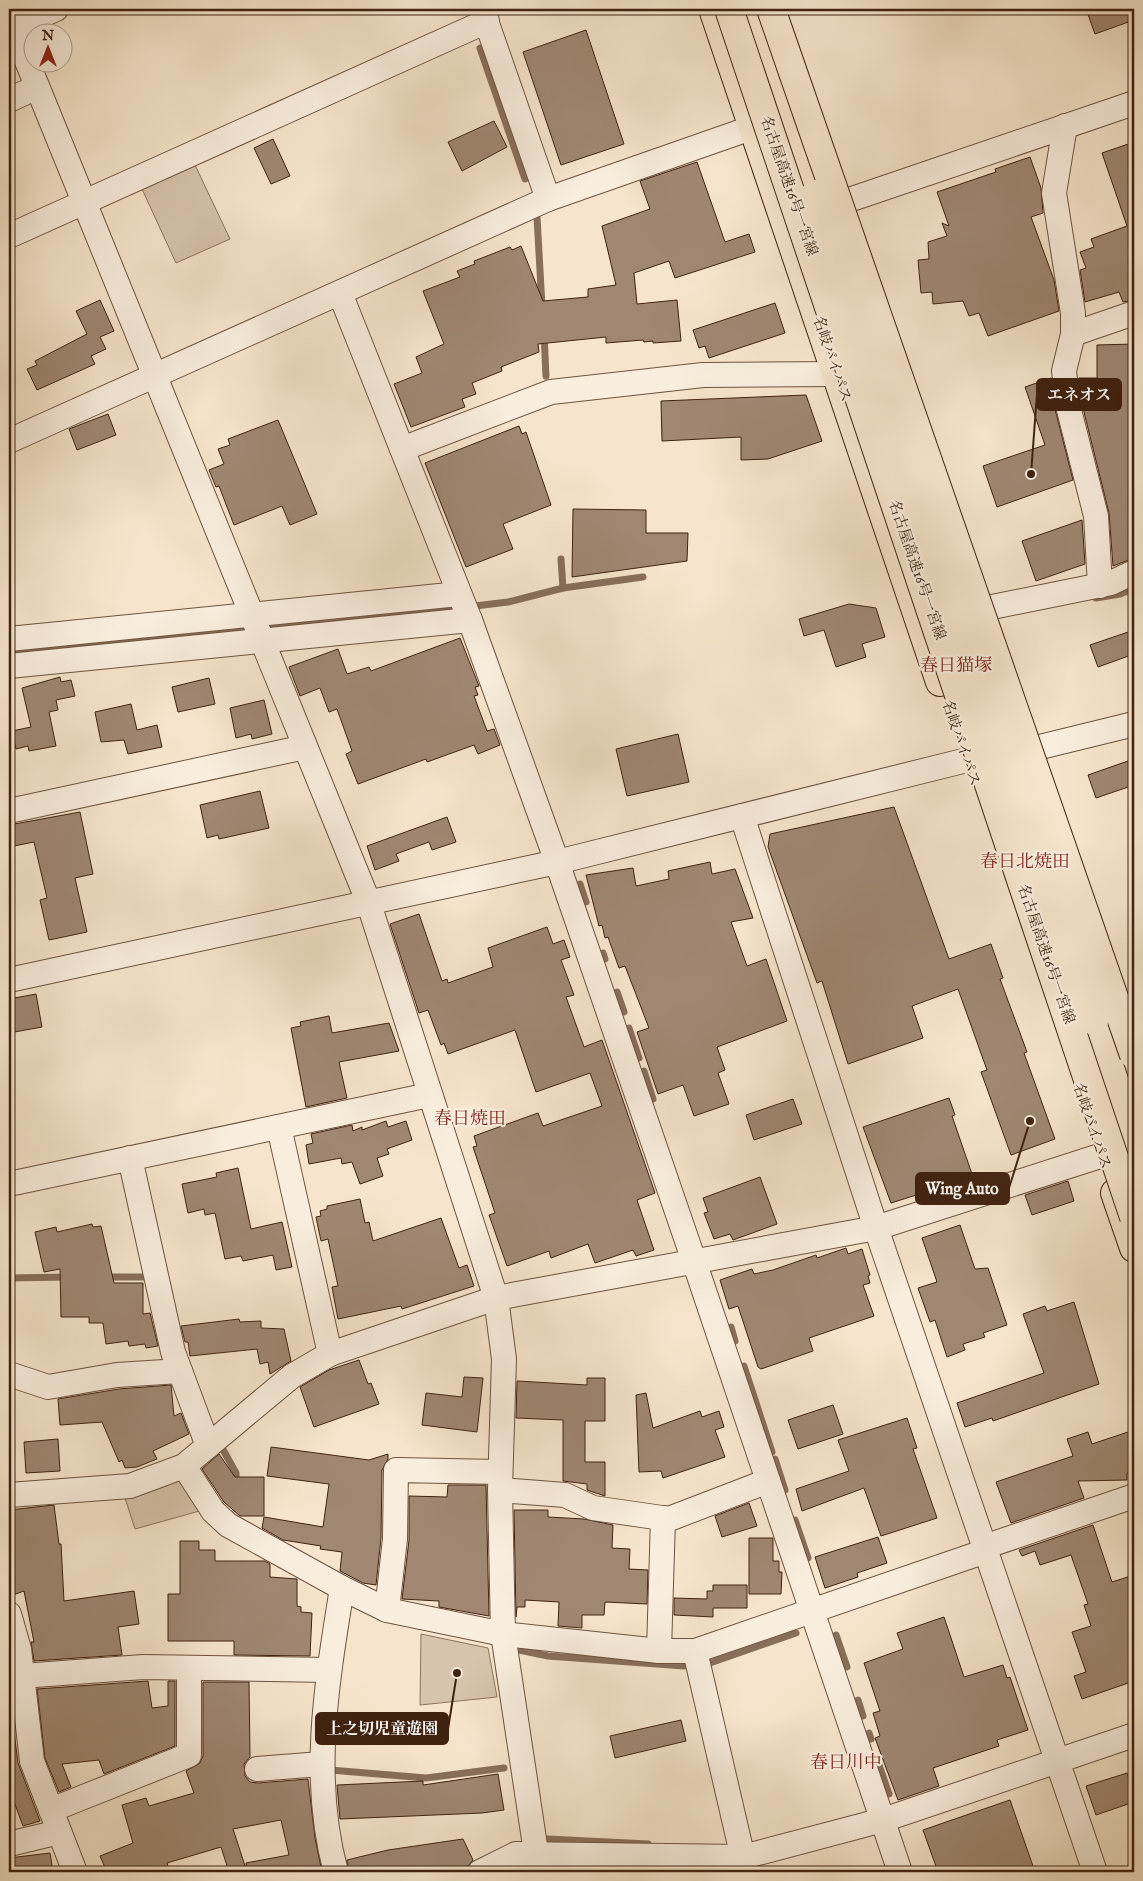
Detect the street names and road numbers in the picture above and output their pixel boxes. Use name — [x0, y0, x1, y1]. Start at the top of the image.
street label: 名古屋高速16号一宮線 — [756, 113, 822, 259]
street label: 名岐バイパス — [808, 313, 856, 405]
street label: 名古屋高速16号一宮線 — [884, 497, 950, 643]
street label: 名岐バイパス — [937, 697, 985, 789]
street label: 名古屋高速16号一宮線 — [1013, 881, 1079, 1027]
street label: 名岐バイパス — [1068, 1080, 1116, 1172]

